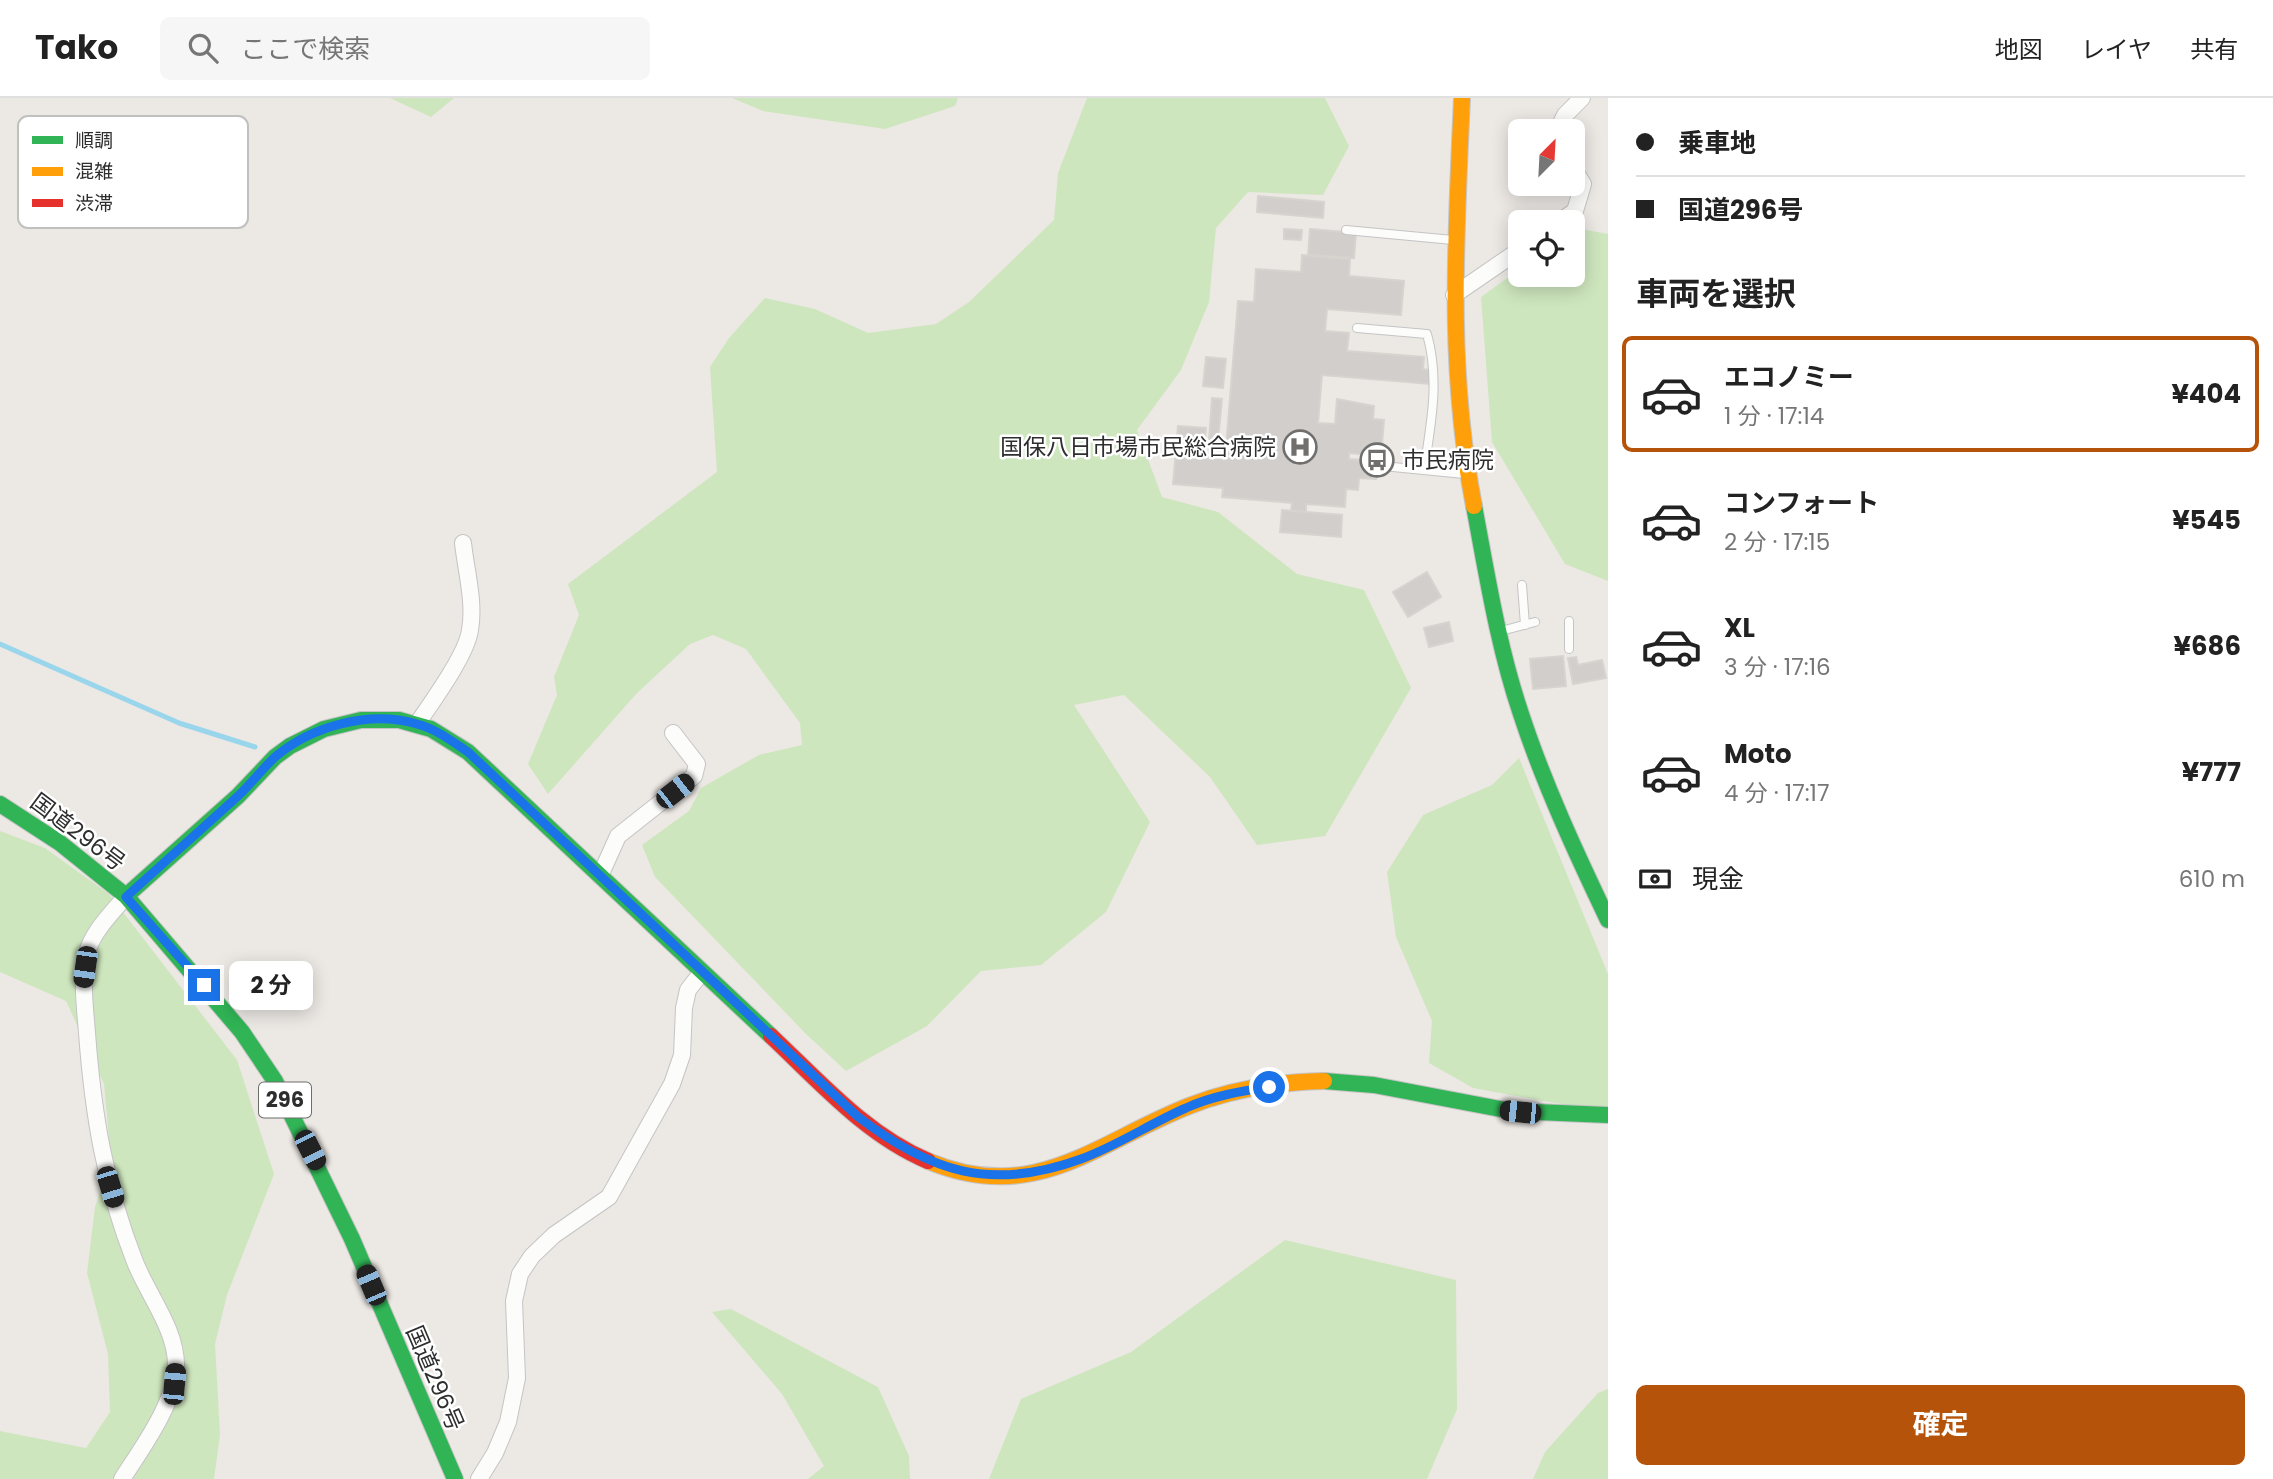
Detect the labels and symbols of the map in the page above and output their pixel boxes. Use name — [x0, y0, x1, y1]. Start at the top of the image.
legend — [18, 116, 248, 228]
north arrow — [1508, 119, 1586, 196]
text: 順調 — [75, 127, 113, 154]
text: 混雑 — [75, 158, 113, 185]
text: 渋滞 — [75, 190, 113, 217]
hospital icon: 国保八日市場市民総合病院 — [1281, 428, 1319, 466]
place label: 国保八日市場市民総合病院 — [1000, 431, 1276, 463]
bus stop icon: 市民病院 — [1358, 441, 1396, 479]
place label: 市民病院 — [1402, 444, 1494, 476]
car — [652, 770, 699, 812]
street label: 国道296号 — [24, 786, 132, 878]
car — [72, 945, 99, 989]
callout: 2 分 — [228, 960, 312, 1010]
route end — [188, 969, 220, 1001]
route start — [1253, 1071, 1285, 1103]
road number: 296 — [259, 1082, 311, 1118]
car — [1499, 1099, 1542, 1125]
car — [292, 1127, 329, 1173]
car — [94, 1164, 127, 1210]
car — [354, 1262, 389, 1308]
street label: 国道296号 — [399, 1321, 471, 1435]
car — [162, 1362, 187, 1406]

